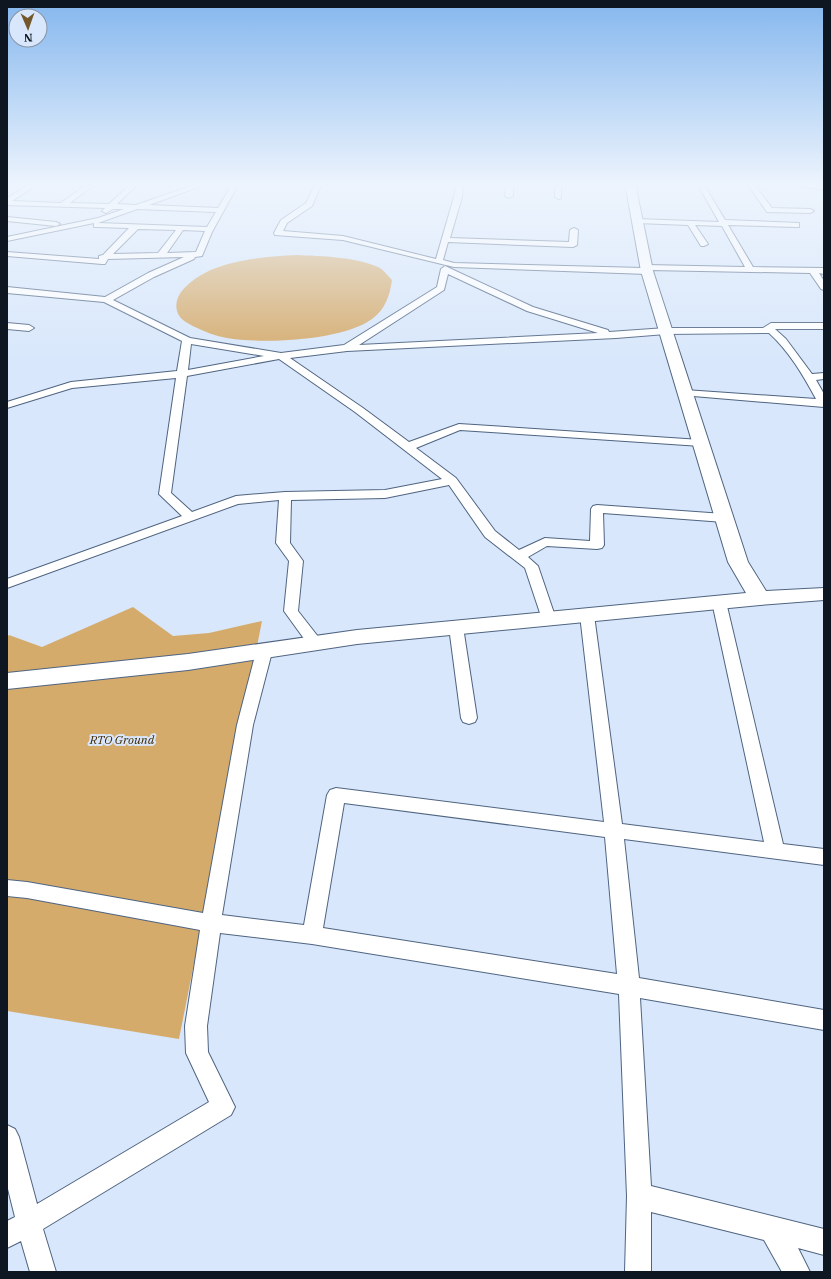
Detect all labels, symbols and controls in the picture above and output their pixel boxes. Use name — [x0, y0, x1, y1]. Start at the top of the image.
north arrow — [8, 8, 48, 48]
text: N — [23, 31, 33, 45]
park label: RTO Ground — [89, 732, 155, 747]

